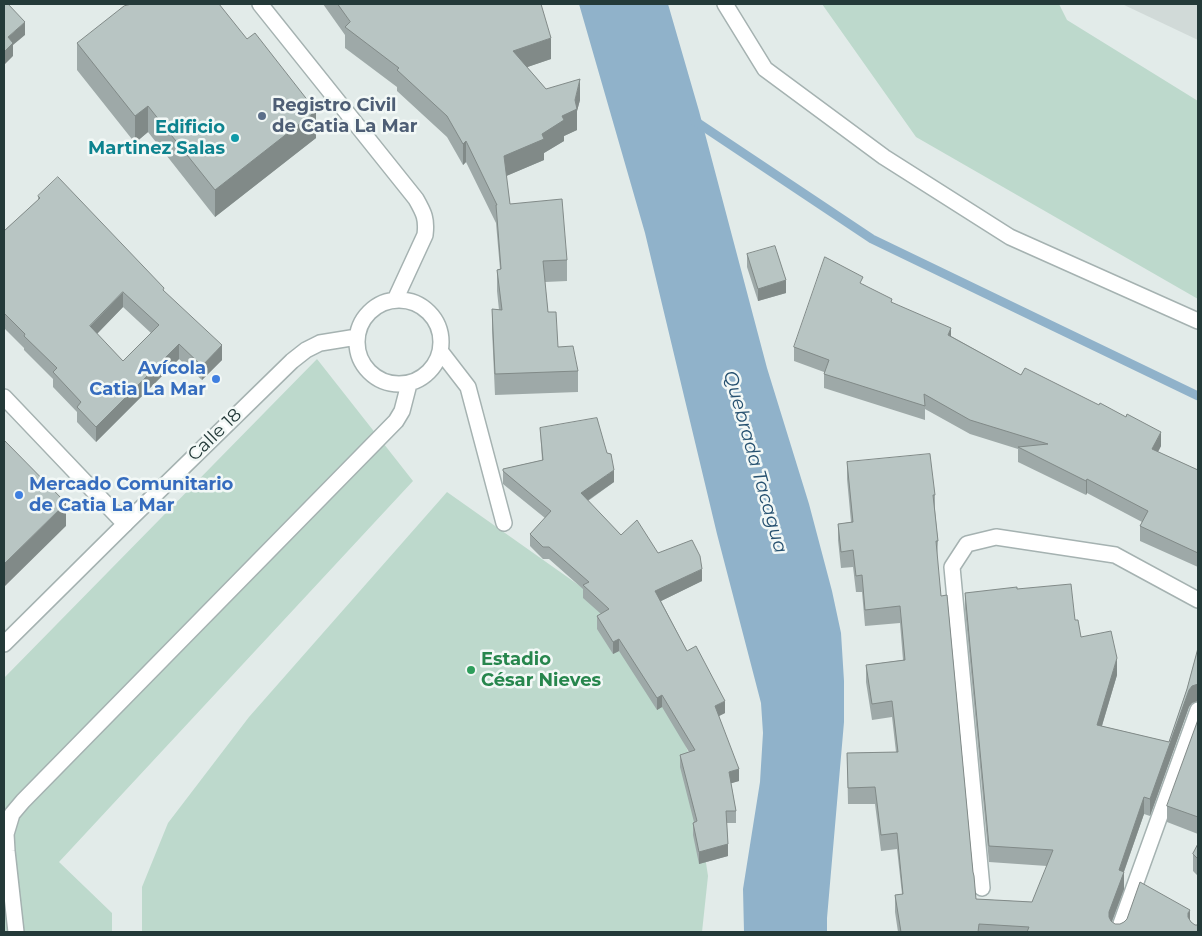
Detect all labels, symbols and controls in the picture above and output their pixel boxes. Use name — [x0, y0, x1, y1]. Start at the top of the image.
place label: Registro Civil de Catia La Mar — [272, 95, 418, 138]
marker: Registro Civil de Catia La Mar — [256, 110, 268, 122]
place label: Edificio Martinez Salas — [88, 117, 225, 160]
marker: Edificio Martinez Salas — [229, 132, 241, 144]
place label: Avícola Catia La Mar — [89, 358, 206, 400]
water label: Quebrada Tacagua — [718, 368, 792, 556]
marker: Avícola Catia La Mar — [210, 373, 222, 385]
street label: Calle 18 — [184, 404, 246, 466]
place label: Mercado Comunitario de Catia La Mar — [29, 474, 233, 516]
marker: Mercado Comunitario de Catia La Mar — [13, 489, 25, 501]
place label: Estadio César Nieves — [481, 649, 601, 692]
marker: Estadio César Nieves — [465, 664, 477, 676]

